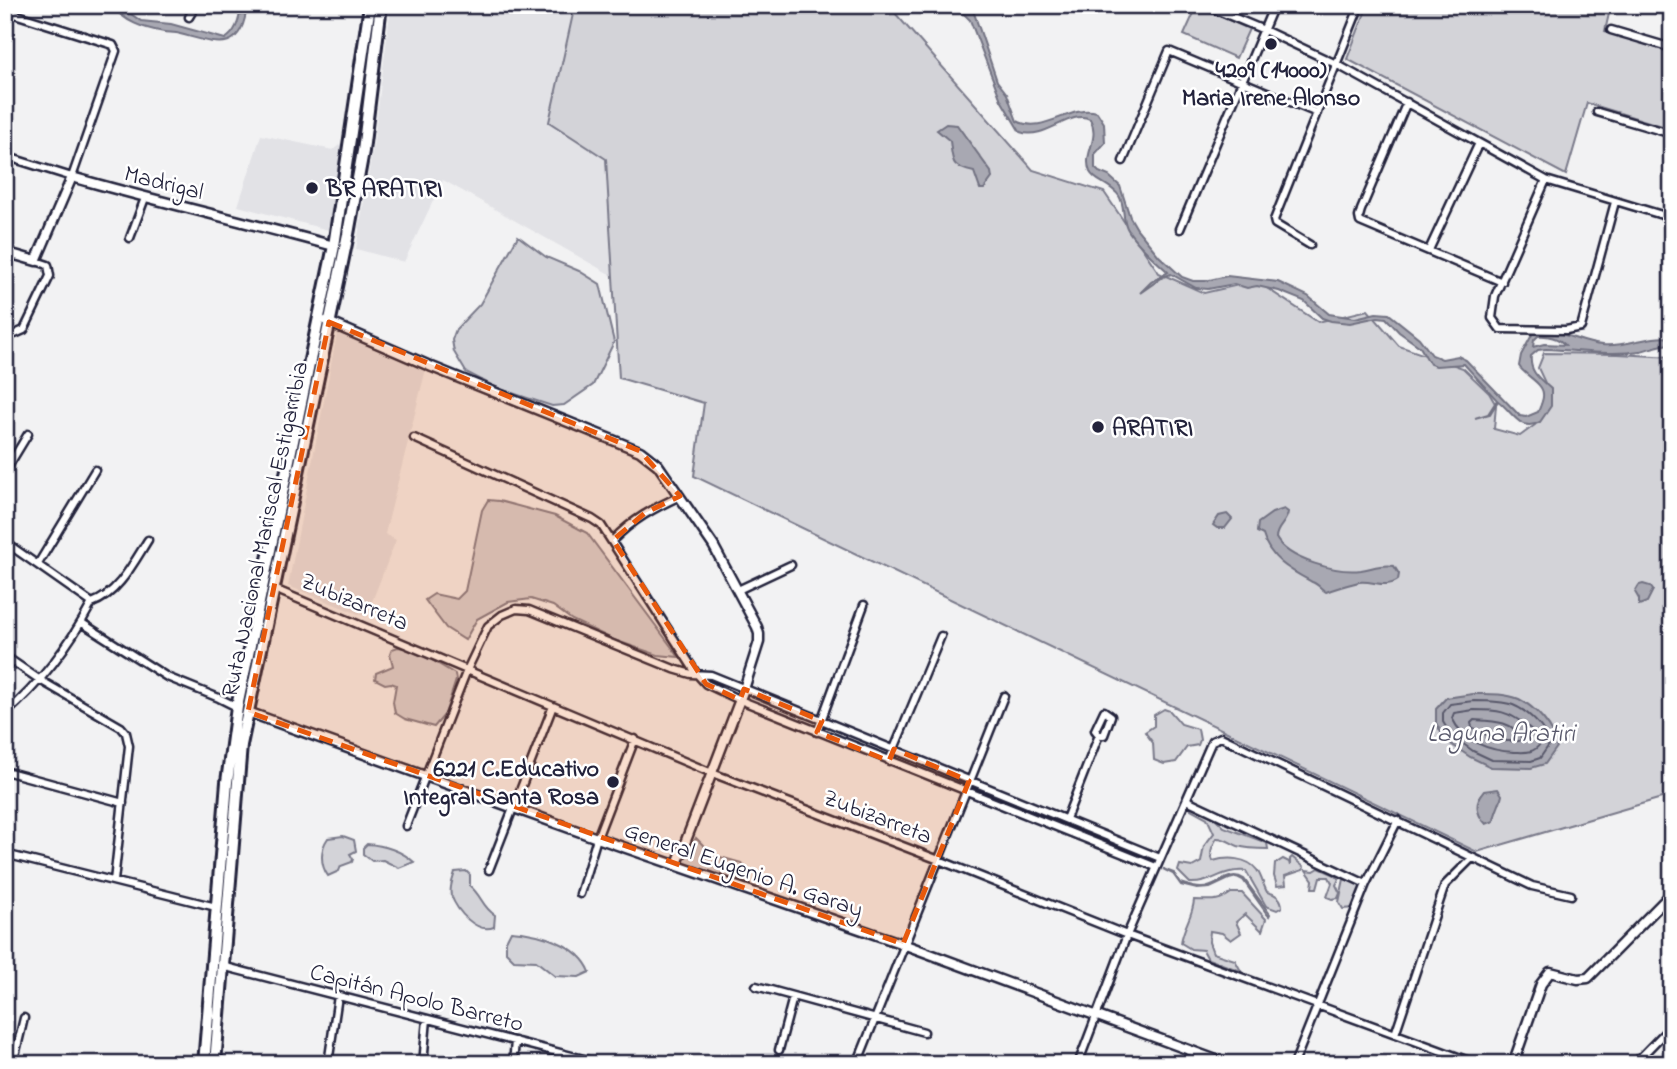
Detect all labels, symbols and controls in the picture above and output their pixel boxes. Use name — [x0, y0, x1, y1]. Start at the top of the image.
marker: 4209 (14000) Maria Irene Alonso — [1263, 36, 1279, 52]
place label: 4209 (14000) Maria Irene Alonso — [1182, 54, 1360, 117]
street label: Madrigal — [120, 158, 207, 211]
place label: BR ARATIRI — [325, 173, 443, 208]
marker: BR ARATIRI — [304, 180, 320, 196]
street label: Ruta Nacional Mariscal Estigarribia — [214, 358, 319, 701]
place label: ARATIRI — [1112, 412, 1193, 447]
marker: ARATIRI — [1090, 419, 1106, 435]
street label: Zubizarreta — [295, 565, 413, 642]
water label: Laguna Aratiri — [1427, 716, 1577, 754]
place label: 6221 C.Educativo Integral Santa Rosa — [403, 753, 599, 817]
marker: 6221 C.Educativo Integral Santa Rosa — [605, 774, 621, 790]
street label: Zubizarreta — [818, 782, 937, 855]
street label: General Eugenio A. Garay — [619, 814, 867, 930]
street label: Capitán Apolo Barreto — [306, 956, 527, 1043]

